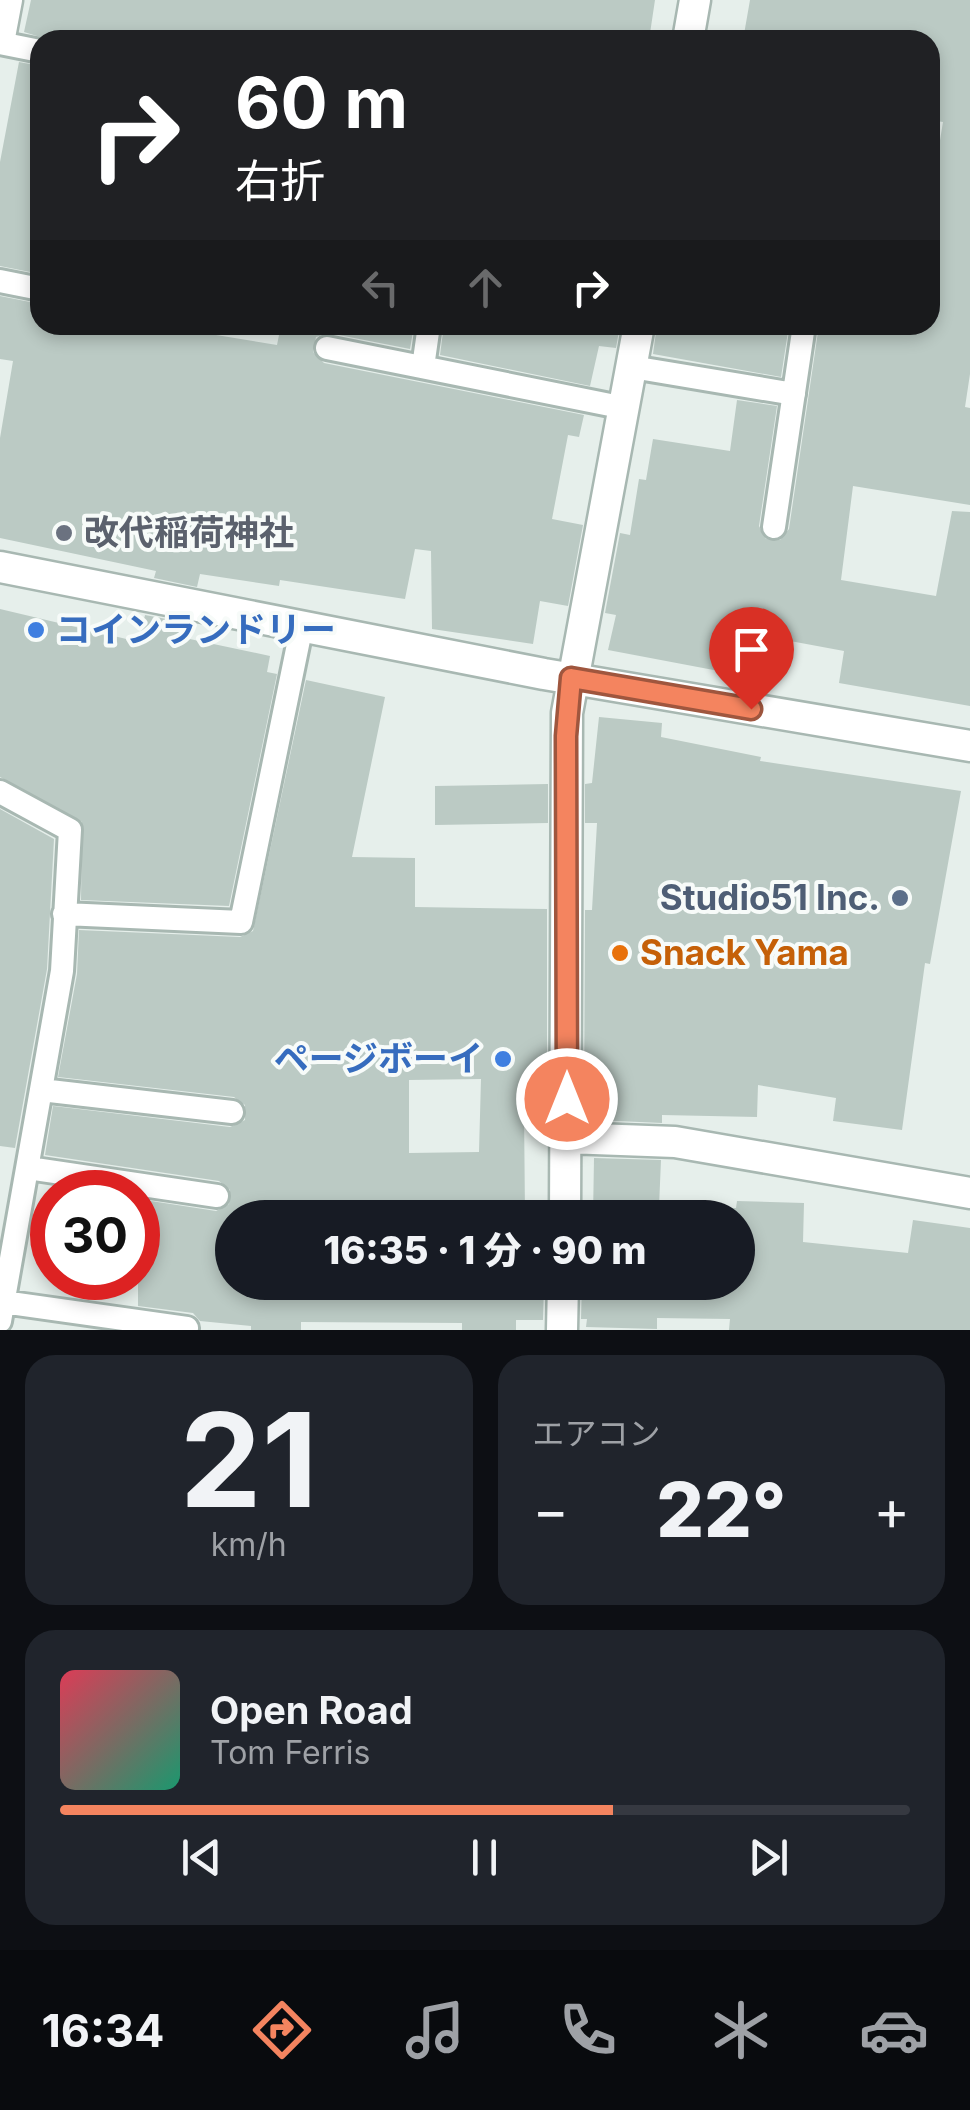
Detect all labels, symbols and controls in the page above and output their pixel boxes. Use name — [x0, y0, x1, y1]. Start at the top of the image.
text: 60 m — [235, 60, 408, 145]
icon: right — [70, 70, 200, 200]
text: 右折 — [235, 153, 325, 208]
icon: left — [353, 260, 408, 315]
icon: ahead — [458, 260, 513, 315]
icon: right — [563, 260, 618, 315]
place label: 改代稲荷神社 — [84, 511, 294, 553]
marker: 改代稲荷神社 — [53, 522, 75, 544]
pin — [709, 607, 794, 710]
place label: コインランドリー — [56, 608, 336, 650]
marker: コインランドリー — [25, 619, 47, 641]
icon: arrive — [724, 622, 779, 677]
place label: Studio51 Inc. — [660, 876, 880, 918]
marker: Studio51 Inc. — [889, 887, 911, 909]
place label: Snack Yama — [640, 931, 849, 973]
marker: Snack Yama — [609, 942, 631, 964]
place label: ページボーイ — [274, 1037, 483, 1079]
position arrow — [515, 1047, 619, 1151]
marker: ページボーイ — [492, 1048, 514, 1070]
speed limit sign: 30 — [30, 1170, 160, 1300]
text: 16:35 · 1 分 · 90 m — [323, 1227, 647, 1273]
text: 21 — [180, 1381, 318, 1538]
text: エアコン — [533, 1414, 661, 1453]
text: 22° — [656, 1464, 786, 1555]
text: − — [533, 1477, 569, 1543]
text: + — [874, 1477, 910, 1543]
text: km/h — [211, 1525, 287, 1564]
text: Open Road — [210, 1687, 413, 1733]
text: Tom Ferris — [210, 1733, 370, 1772]
icon: previous — [174, 1830, 229, 1885]
icon: pause — [457, 1830, 512, 1885]
icon: next — [741, 1830, 796, 1885]
icon: directions — [247, 1995, 317, 2065]
icon: music — [400, 1995, 470, 2065]
icon: phone — [553, 1995, 623, 2065]
icon: climate — [706, 1995, 776, 2065]
icon: car — [859, 1995, 929, 2065]
text: 16:34 — [41, 2003, 165, 2058]

